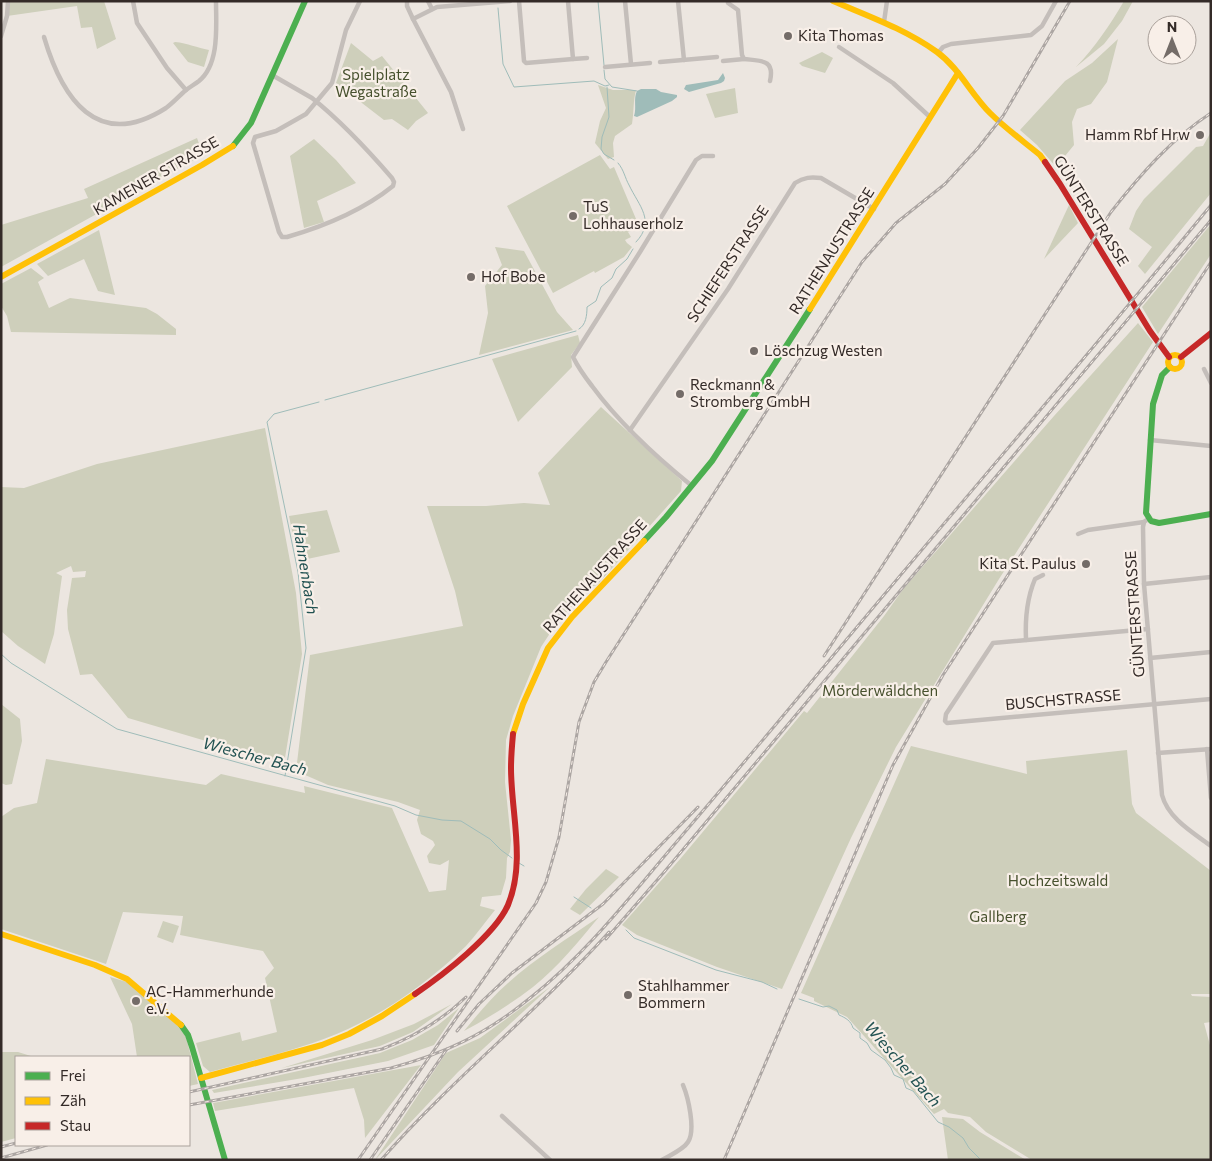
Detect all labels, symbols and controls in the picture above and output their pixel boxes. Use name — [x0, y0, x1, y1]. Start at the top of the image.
north arrow — [1147, 15, 1197, 65]
text: N — [1167, 18, 1177, 35]
place label: Kita Thomas — [798, 26, 884, 44]
marker: Kita Thomas — [782, 30, 794, 42]
park label: Spielplatz Wegastraße — [335, 65, 417, 100]
place label: Hamm Rbf Hrw — [1085, 125, 1190, 143]
marker: Hamm Rbf Hrw — [1194, 129, 1206, 141]
street label: KAMENER STRASSE — [90, 132, 222, 218]
street label: GÜNTERSTRASSE — [1051, 152, 1133, 269]
street label: RATHENAUSTRASSE — [785, 184, 878, 317]
place label: TuS Lohhauserholz — [583, 197, 684, 232]
street label: SCHIEFERSTRASSE — [683, 201, 772, 325]
marker: TuS Lohhauserholz — [567, 210, 579, 222]
place label: Hof Bobe — [481, 267, 545, 285]
marker: Hof Bobe — [465, 271, 477, 283]
place label: Löschzug Westen — [764, 341, 883, 359]
marker: Löschzug Westen — [748, 345, 760, 357]
place label: Reckmann & Stromberg GmbH — [690, 375, 811, 410]
marker: Reckmann & Stromberg GmbH — [674, 388, 686, 400]
street label: RATHENAUSTRASSE — [539, 515, 650, 636]
water label: Hahnenbach — [290, 522, 323, 615]
street label: GÜNTERSTRASSE — [1121, 550, 1147, 678]
place label: Kita St. Paulus — [979, 554, 1076, 572]
marker: Kita St. Paulus — [1080, 558, 1092, 570]
park label: Mörderwäldchen — [822, 681, 938, 699]
street label: BUSCHSTRASSE — [1004, 685, 1122, 713]
water label: Wiescher Bach — [201, 733, 309, 779]
park label: Hochzeitswald — [1008, 871, 1108, 889]
park label: Gallberg — [969, 907, 1027, 925]
place label: Stahlhammer Bommern — [638, 976, 730, 1011]
place label: AC-Hammerhunde e.V. — [146, 982, 274, 1017]
marker: Stahlhammer Bommern — [622, 989, 634, 1001]
marker: AC-Hammerhunde e.V. — [130, 995, 142, 1007]
water label: Wiescher Bach — [861, 1017, 946, 1110]
legend — [15, 1056, 190, 1146]
text: Frei — [60, 1066, 86, 1084]
text: Zäh — [60, 1091, 86, 1109]
text: Stau — [60, 1116, 91, 1134]

